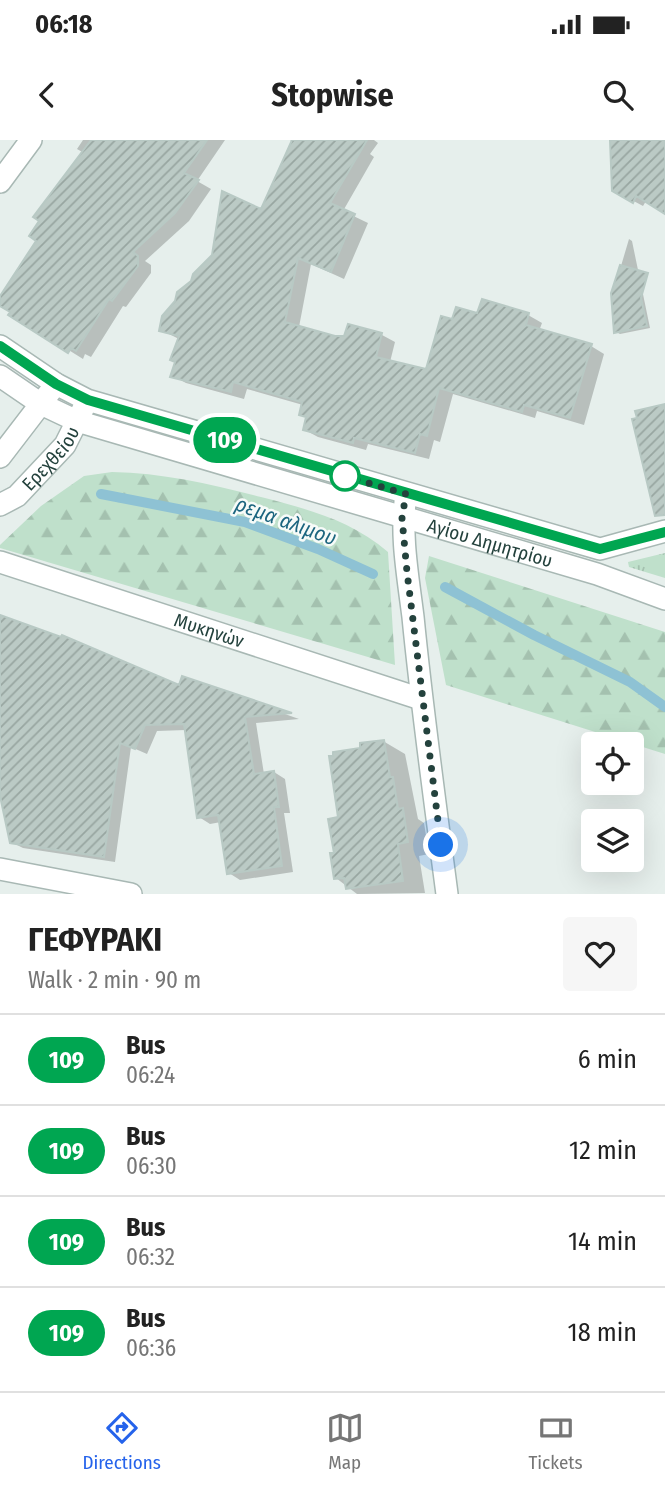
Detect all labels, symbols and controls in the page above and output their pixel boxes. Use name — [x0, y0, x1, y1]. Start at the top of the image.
text: 06:18 — [35, 9, 93, 40]
icon: back — [28, 76, 66, 114]
text: Stopwise — [271, 76, 394, 114]
icon: search — [599, 76, 637, 114]
line badge: 109 — [185, 417, 265, 463]
street label: Ερεχθείου — [17, 422, 84, 495]
text: 109 — [207, 426, 243, 454]
unlabelled marker — [330, 461, 360, 491]
water label: ρεμα αλιμου — [232, 491, 340, 551]
street label: Αγίου Δημητρίου — [425, 513, 555, 572]
street label: Μυκηνών — [171, 608, 248, 652]
map controls — [581, 732, 644, 872]
button: locate — [581, 732, 644, 795]
button: layers — [581, 809, 644, 872]
your location — [423, 827, 458, 862]
button: heart — [563, 917, 637, 991]
text: ΓΕΦΥΡΑΚΙ — [28, 920, 162, 960]
text: Walk · 2 min · 90 m — [28, 966, 201, 994]
text: Bus — [126, 1030, 165, 1061]
text: 6 min — [578, 1044, 637, 1075]
text: 109 — [49, 1046, 84, 1074]
text: 06:24 — [126, 1061, 175, 1089]
text: Bus — [126, 1121, 165, 1152]
text: 12 min — [569, 1135, 637, 1166]
text: 109 — [49, 1137, 84, 1165]
text: 06:30 — [126, 1152, 177, 1180]
text: Bus — [126, 1212, 165, 1243]
text: 14 min — [568, 1226, 637, 1257]
text: 109 — [49, 1228, 84, 1256]
text: 06:32 — [126, 1243, 175, 1271]
text: Bus — [126, 1303, 165, 1334]
text: 18 min — [568, 1317, 637, 1348]
text: 109 — [49, 1319, 84, 1347]
text: 06:36 — [126, 1334, 176, 1362]
tab: Directions — [82, 1409, 161, 1474]
tab: Map — [326, 1409, 364, 1474]
tab: Tickets — [528, 1409, 583, 1474]

